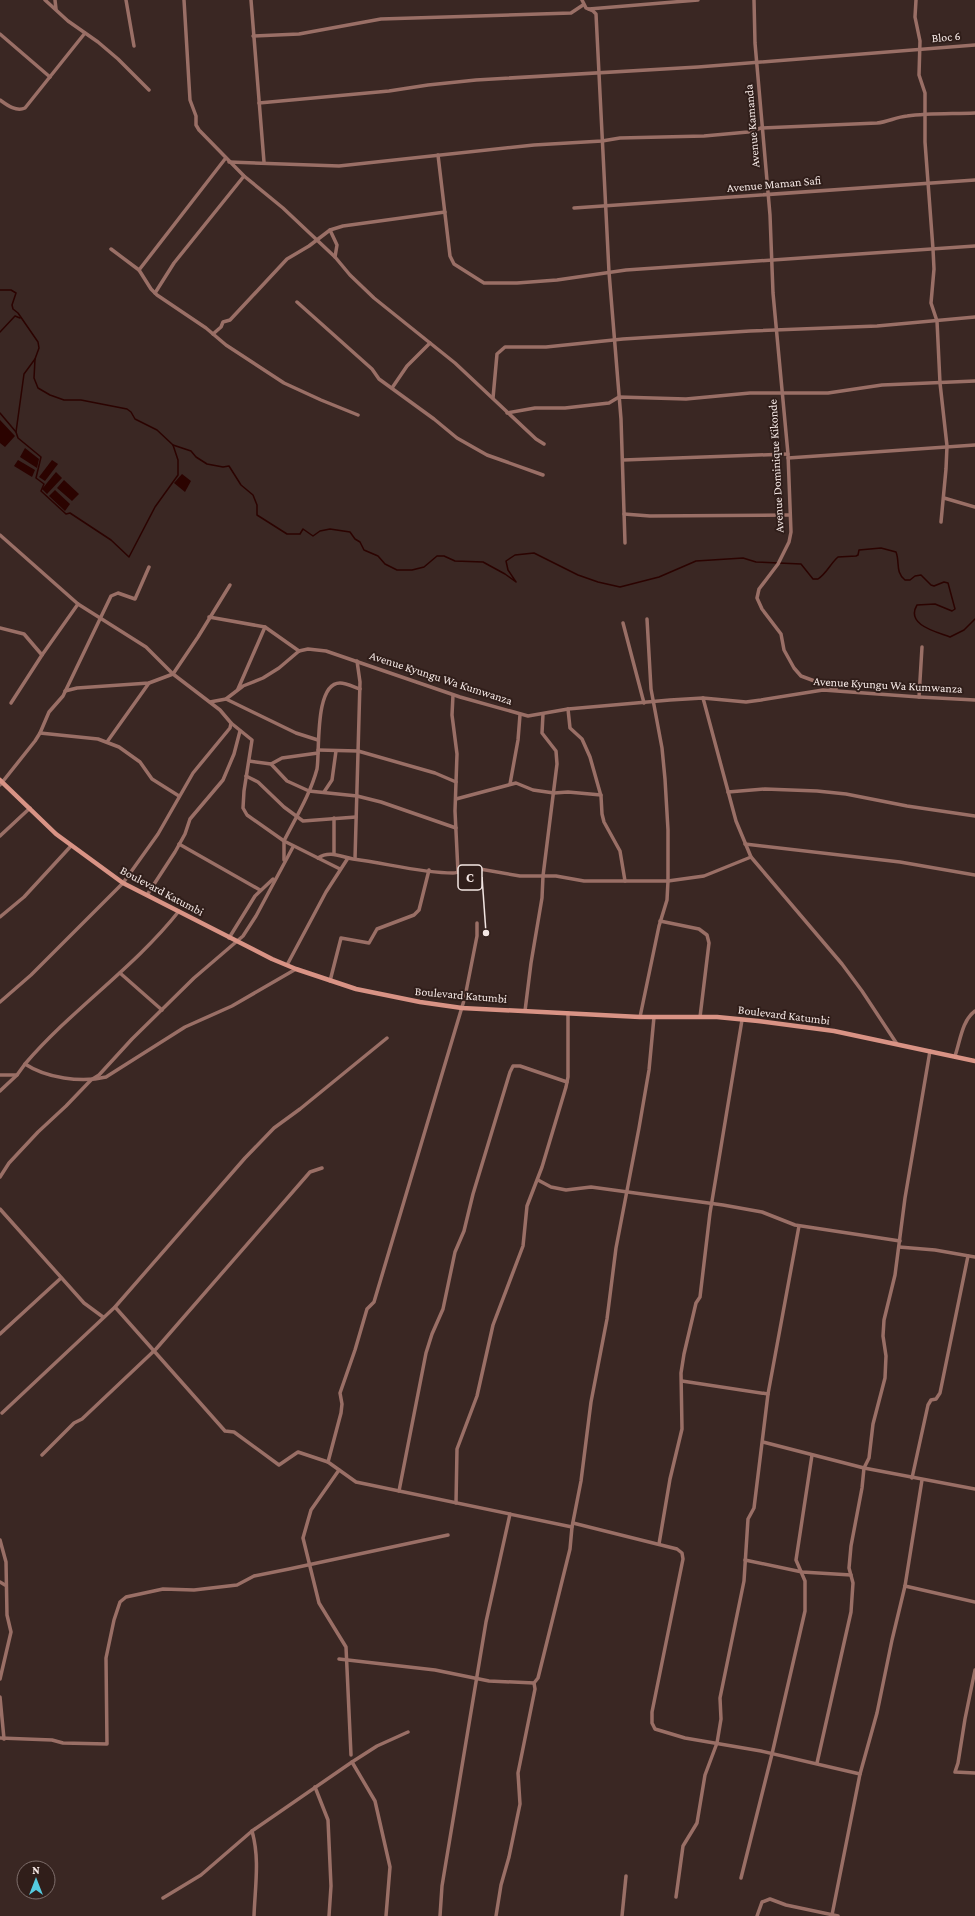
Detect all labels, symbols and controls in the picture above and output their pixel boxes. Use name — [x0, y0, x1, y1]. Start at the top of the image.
street label: Bloc 6 — [931, 29, 961, 45]
street label: Avenue Kamanda — [741, 83, 763, 168]
street label: Avenue Maman Safi — [726, 173, 822, 195]
street label: Avenue Dominique Kikonde — [766, 399, 786, 533]
street label: Avenue Kyungu Wa Kumwanza — [368, 648, 515, 708]
street label: Avenue Kyungu Wa Kumwanza — [813, 674, 963, 696]
street label: Boulevard Katumbi — [118, 863, 206, 919]
callout: C — [458, 865, 482, 890]
text: C — [466, 870, 474, 885]
street label: Boulevard Katumbi — [414, 984, 508, 1006]
street label: Boulevard Katumbi — [737, 1002, 831, 1028]
north arrow — [16, 1860, 56, 1900]
text: N — [32, 1864, 40, 1876]

